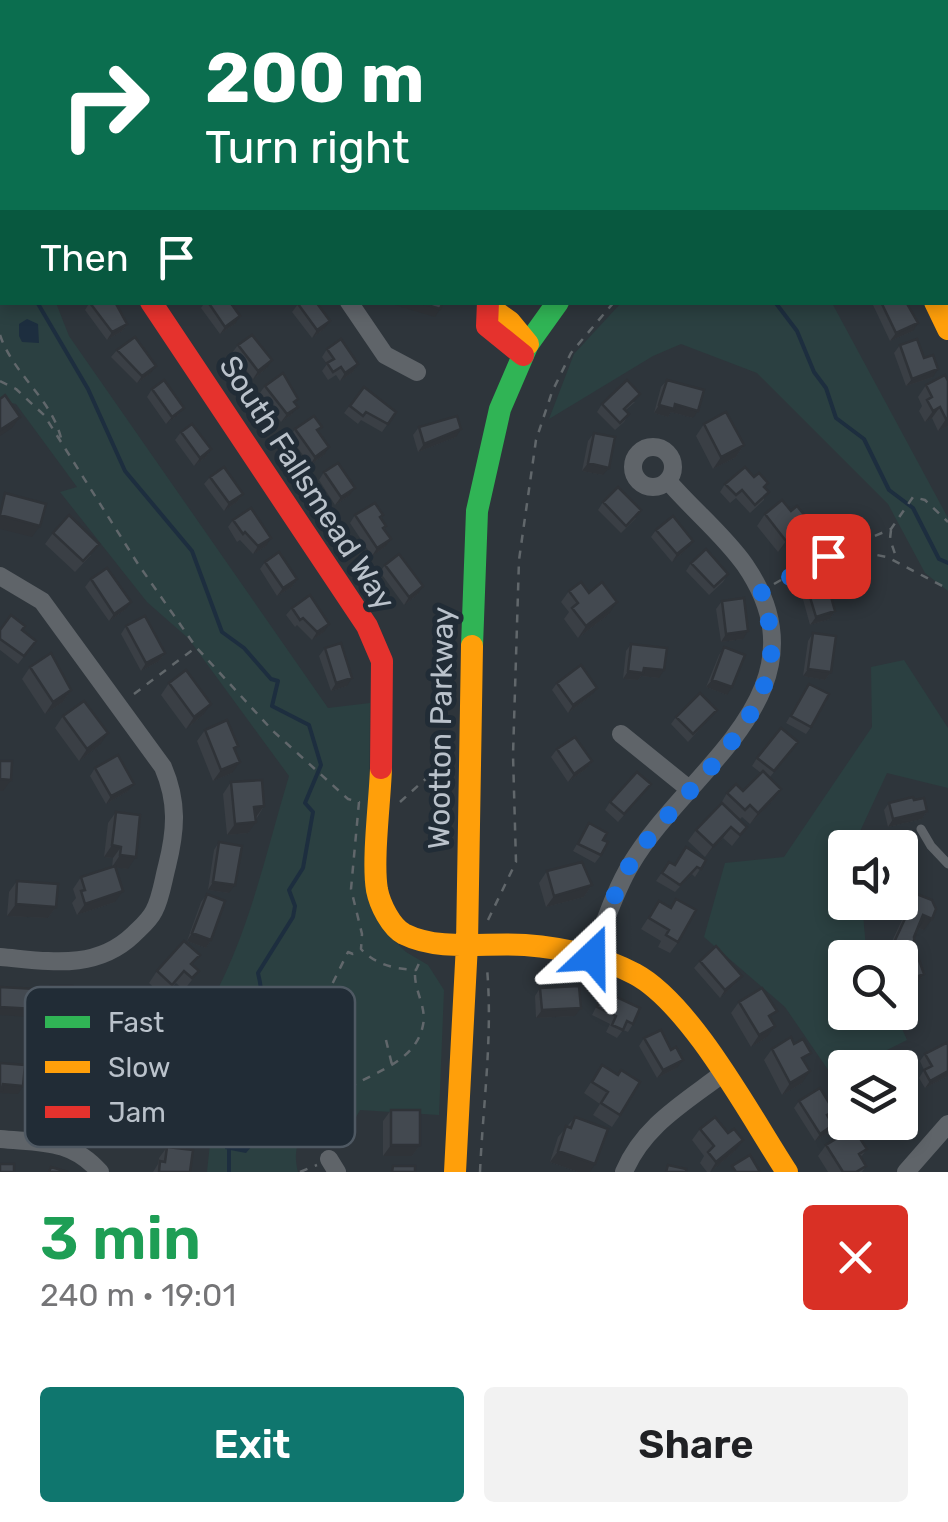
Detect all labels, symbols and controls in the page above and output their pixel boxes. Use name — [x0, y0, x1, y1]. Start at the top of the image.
text: 200 m — [205, 37, 425, 120]
icon: right — [40, 40, 170, 170]
text: Turn right — [205, 121, 409, 174]
icon: arrive — [149, 230, 204, 285]
text: Then — [40, 235, 129, 281]
street label: South Fallsmead Way — [211, 349, 403, 617]
pin — [786, 514, 871, 599]
icon: arrive — [801, 529, 856, 584]
street label: Wootton Parkway — [421, 606, 461, 850]
map controls — [828, 830, 918, 1140]
button: sound — [828, 830, 918, 920]
position arrow — [540, 904, 644, 1008]
button: search — [828, 940, 918, 1030]
legend — [25, 987, 355, 1147]
text: Fast — [108, 1006, 164, 1039]
button: layers — [828, 1050, 918, 1140]
text: Slow — [108, 1051, 170, 1084]
text: Jam — [108, 1096, 166, 1129]
text: 3 min — [40, 1203, 201, 1274]
button: close — [803, 1205, 908, 1310]
text: 240 m · 19:01 — [40, 1276, 236, 1314]
button: Exit — [40, 1387, 464, 1502]
button: Share — [484, 1387, 908, 1502]

